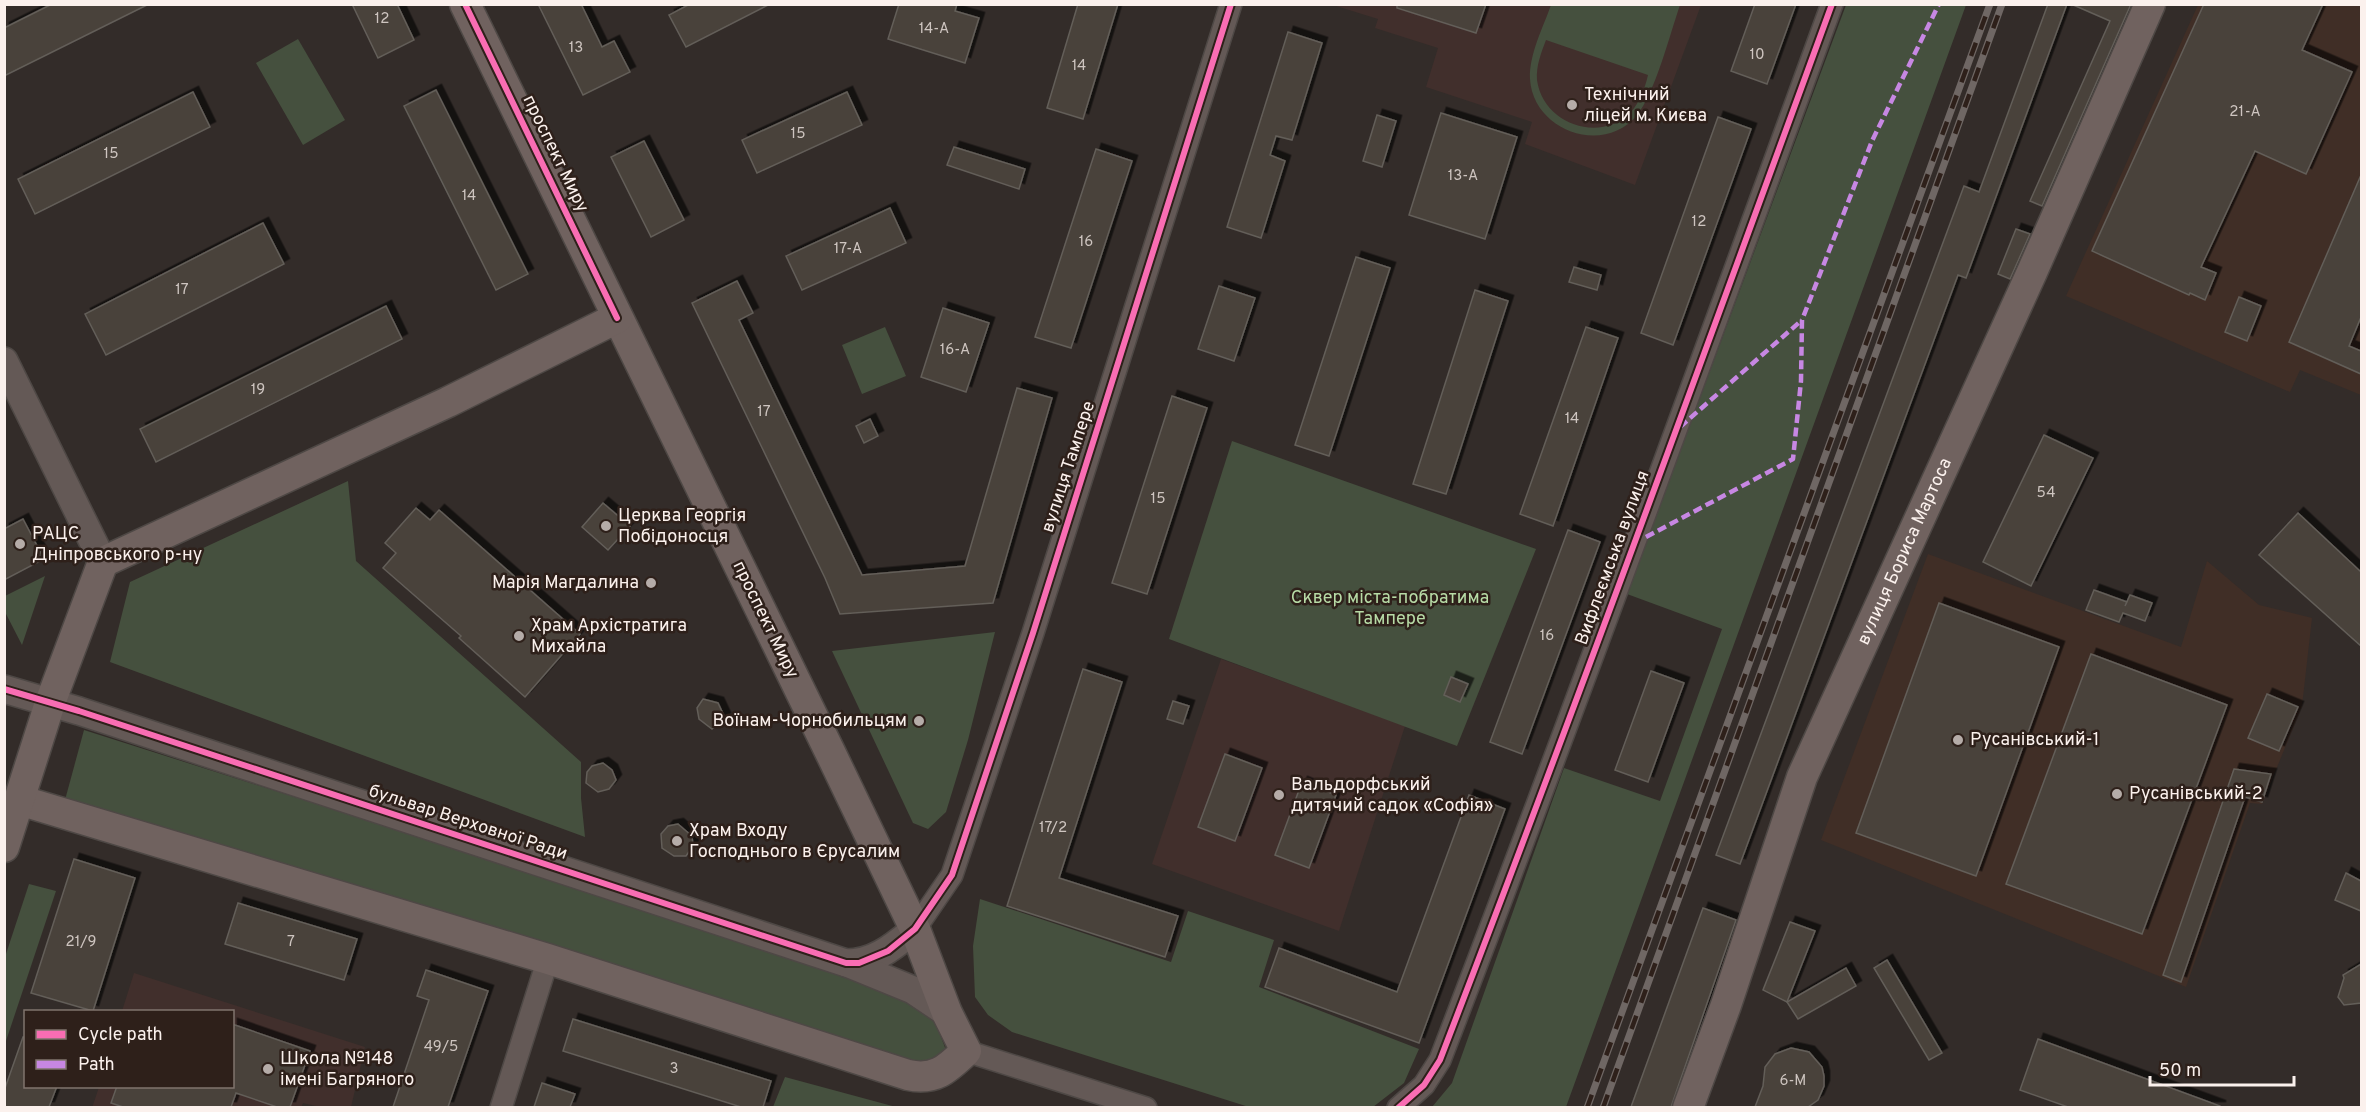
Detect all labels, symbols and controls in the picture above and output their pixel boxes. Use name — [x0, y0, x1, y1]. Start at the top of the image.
house number: 12 — [375, 10, 389, 29]
house number: 14-А — [919, 20, 949, 39]
house number: 13 — [569, 39, 583, 58]
house number: 10 — [1749, 46, 1765, 65]
house number: 14 — [1072, 57, 1086, 76]
place label: Технічний ліцей м. Києва — [1584, 84, 1707, 128]
street label: проспект Миру — [517, 92, 593, 216]
marker: Технічний ліцей м. Києва — [1565, 98, 1579, 112]
house number: 21-А — [2229, 103, 2261, 122]
house number: 15 — [791, 125, 805, 144]
house number: 15 — [104, 145, 118, 164]
house number: 13-А — [1448, 167, 1478, 186]
house number: 14 — [462, 187, 476, 206]
house number: 12 — [1692, 213, 1706, 232]
house number: 16 — [1079, 233, 1093, 252]
house number: 17-А — [834, 240, 862, 259]
house number: 17 — [175, 281, 189, 300]
house number: 16-А — [940, 341, 970, 360]
house number: 19 — [251, 381, 265, 400]
street label: вулиця Тампере — [1037, 398, 1101, 536]
house number: 17 — [757, 403, 771, 422]
house number: 14 — [1565, 410, 1579, 429]
street label: вулиця Бориса Мартоса — [1852, 454, 1957, 649]
street label: Вифлеємська вулиця — [1571, 468, 1655, 648]
house number: 54 — [2037, 484, 2055, 503]
house number: 15 — [1151, 490, 1165, 509]
place label: Церква Георгія Побідоносця — [618, 505, 746, 549]
marker: Церква Георгія Побідоносця — [599, 519, 613, 533]
place label: РАЦС Дніпровського р-ну — [32, 523, 202, 567]
marker: РАЦС Дніпровського р-ну — [13, 537, 27, 551]
street label: проспект Миру — [727, 558, 803, 682]
place label: Марія Магдалина — [492, 572, 639, 595]
marker: Марія Магдалина — [644, 576, 658, 590]
park label: Сквер міста-побратима Тампере — [1291, 587, 1489, 631]
place label: Храм Архістратига Михайла — [531, 615, 687, 659]
house number: 16 — [1540, 627, 1554, 646]
marker: Храм Архістратига Михайла — [512, 629, 526, 643]
place label: Воїнам-Чорнобильцям — [712, 710, 907, 733]
marker: Воїнам-Чорнобильцям — [912, 714, 926, 728]
place label: Русанівський-1 — [1970, 729, 2099, 752]
marker: Русанівський-1 — [1951, 733, 1965, 747]
place label: Вальдорфський дитячий садок «Софія» — [1291, 774, 1493, 818]
street label: бульвар Верховної Ради — [366, 780, 570, 866]
place label: Русанівський-2 — [2129, 783, 2263, 806]
marker: Русанівський-2 — [2110, 787, 2124, 801]
marker: Вальдорфський дитячий садок «Софія» — [1272, 788, 1286, 802]
house number: 17/2 — [1039, 819, 1067, 838]
place label: Храм Входу Господнього в Єрусалим — [689, 820, 900, 864]
marker: Храм Входу Господнього в Єрусалим — [670, 834, 684, 848]
house number: 21/9 — [65, 933, 97, 952]
house number: 7 — [287, 933, 295, 952]
legend — [24, 1010, 234, 1088]
text: Cycle path — [78, 1024, 163, 1047]
house number: 49/5 — [424, 1038, 458, 1057]
place label: Школа №148 імені Багряного — [280, 1048, 414, 1092]
scale bar — [2150, 1049, 2294, 1087]
text: Path — [78, 1054, 115, 1077]
house number: 3 — [669, 1060, 679, 1079]
text: 50 m — [2159, 1060, 2201, 1083]
marker: Школа №148 імені Багряного — [261, 1062, 275, 1076]
house number: 6-М — [1780, 1072, 1806, 1091]

